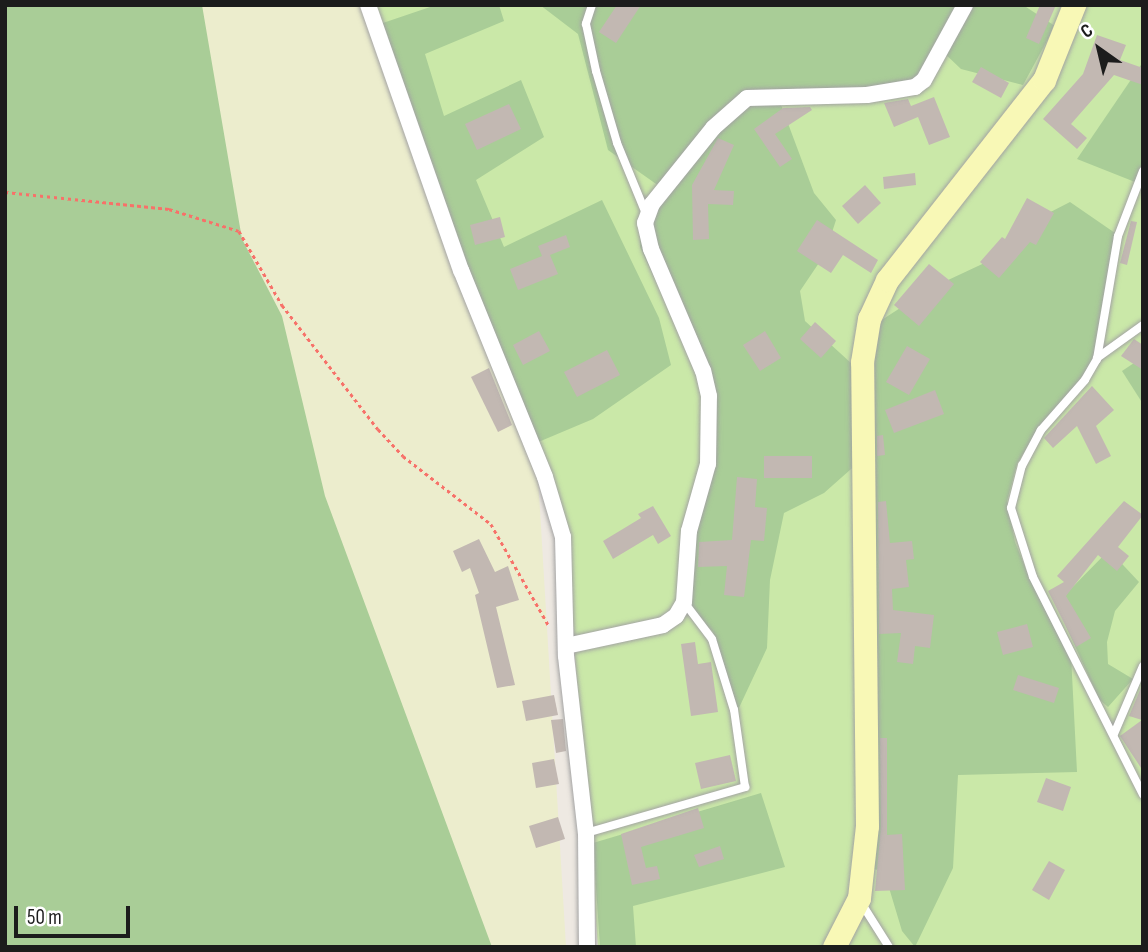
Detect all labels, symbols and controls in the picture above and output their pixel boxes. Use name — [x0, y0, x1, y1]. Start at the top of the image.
north arrow — [1064, 14, 1134, 84]
text: С — [1077, 19, 1097, 43]
scale bar — [18, 892, 133, 936]
text: 50 m — [27, 905, 62, 930]

